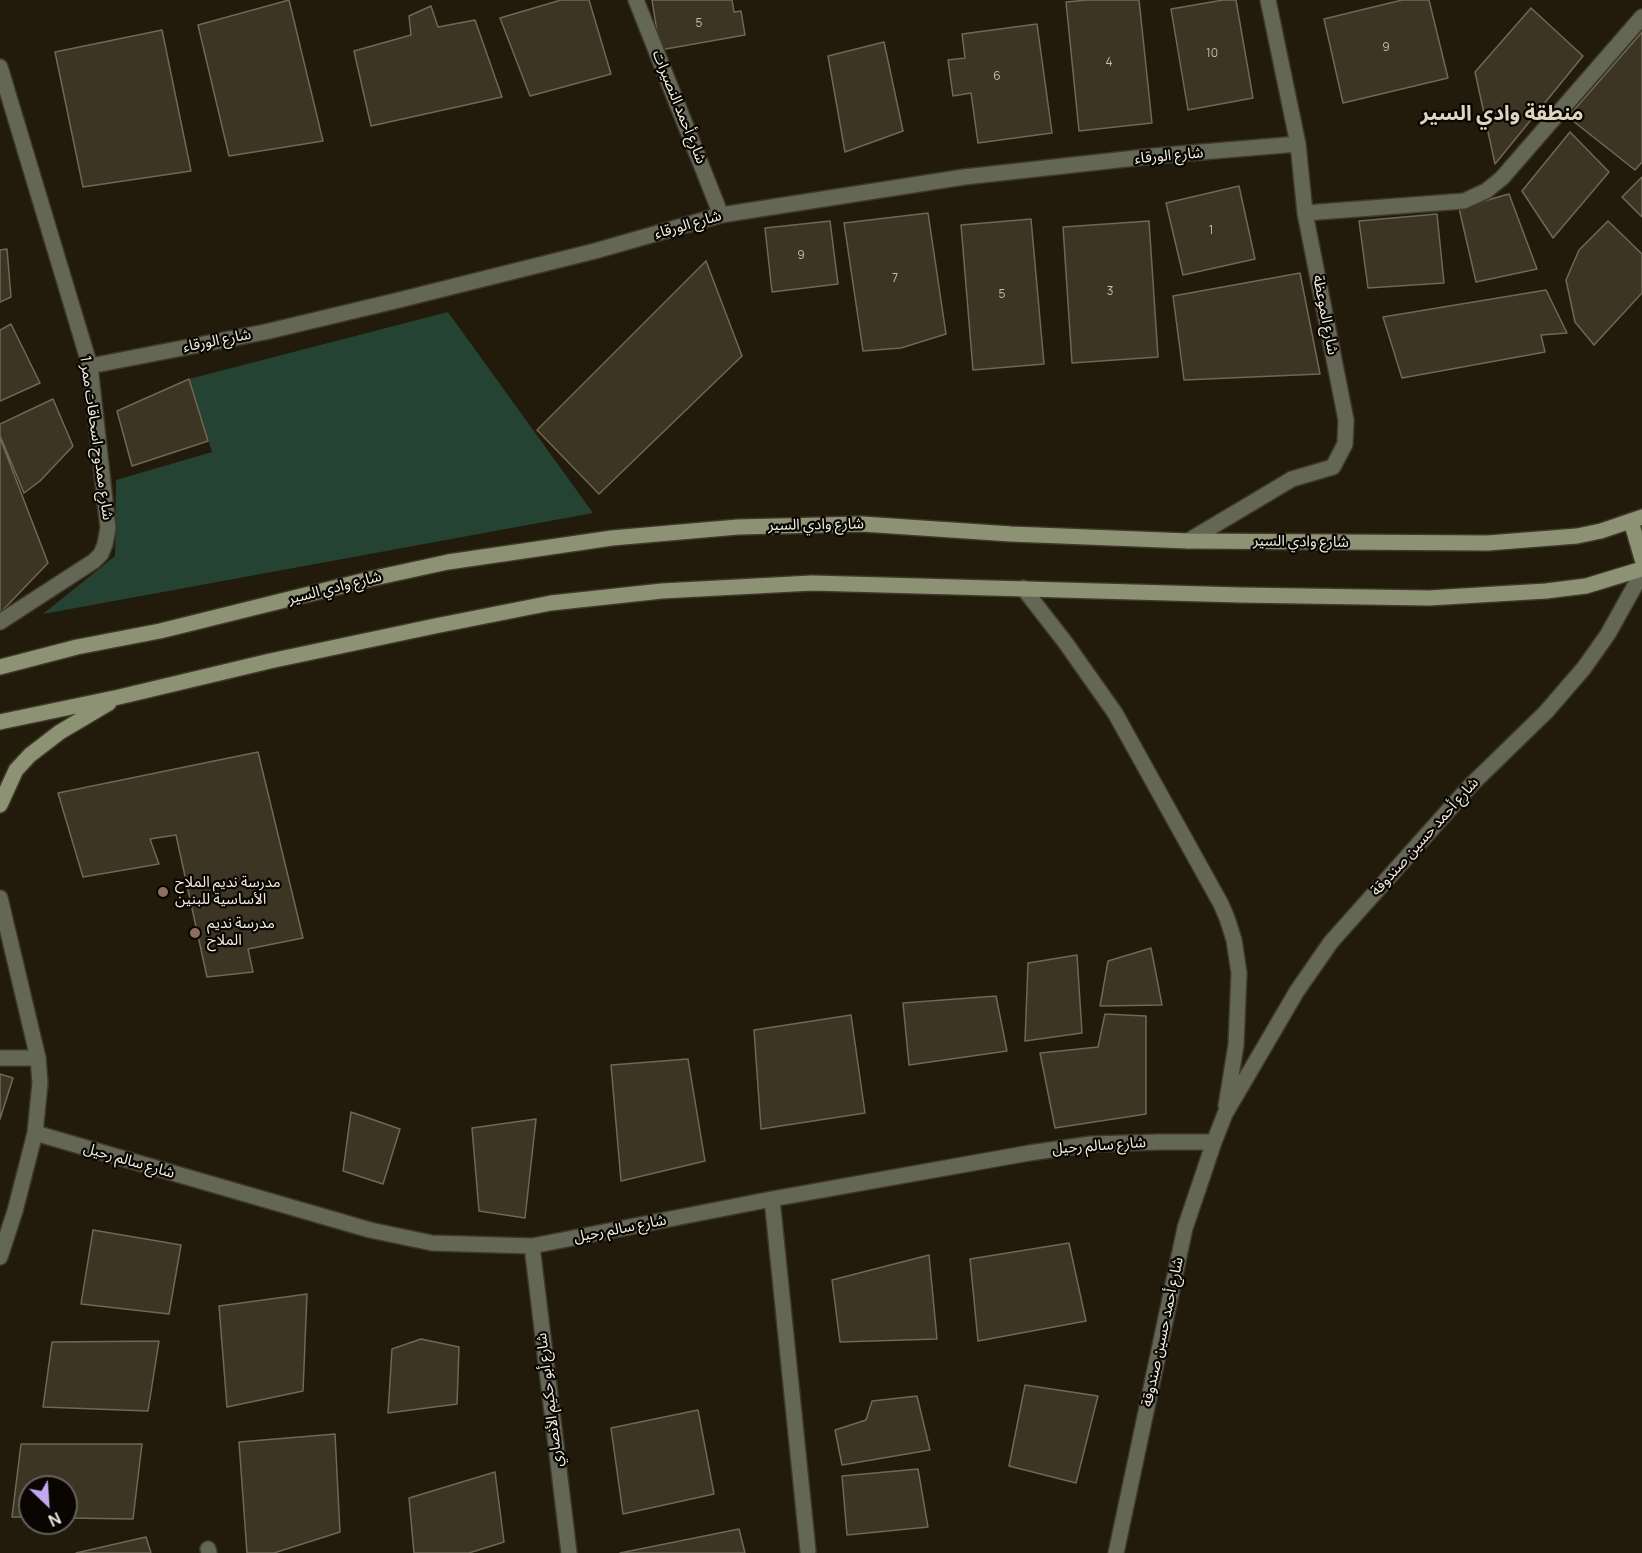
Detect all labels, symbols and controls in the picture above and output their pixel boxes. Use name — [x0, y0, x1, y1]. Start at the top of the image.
house number: 5 — [696, 17, 702, 31]
house number: 9 — [1382, 41, 1390, 55]
house number: 10 — [1206, 47, 1218, 61]
street label: شارع أحمد النصيرات — [648, 48, 710, 166]
house number: 4 — [1105, 56, 1113, 70]
house number: 6 — [993, 70, 1001, 84]
district label: منطقة وادي السير — [1420, 101, 1584, 127]
street label: شارع الورقاء — [1134, 144, 1204, 168]
street label: شارع الورقاء — [652, 207, 724, 243]
house number: 1 — [1209, 224, 1213, 238]
house number: 9 — [797, 249, 805, 263]
house number: 7 — [892, 272, 898, 286]
street label: شارع الموعظة — [1308, 274, 1342, 356]
house number: 3 — [1107, 285, 1113, 299]
house number: 5 — [999, 288, 1005, 302]
street label: شارع الورقاء — [181, 326, 253, 356]
street label: شارع ممدوح اسحاقات ممر 1 — [76, 355, 116, 521]
street label: شارع وادي السير — [768, 515, 864, 535]
street label: شارع وادي السير — [1253, 532, 1349, 552]
street label: شارع وادي السير — [286, 568, 384, 608]
street label: شارع أحمد حسين صندوقة — [1367, 774, 1483, 900]
place label: مدرسة نديم الملاح الأساسية للبنين — [175, 874, 281, 909]
marker: مدرسة نديم الملاح الأساسية للبنين — [156, 885, 170, 899]
place label: مدرسة نديم الملاح — [207, 915, 275, 950]
marker: مدرسة نديم الملاح — [188, 926, 202, 940]
street label: شارع سالم رحيل — [1051, 1134, 1147, 1158]
street label: شارع سالم رحيل — [81, 1139, 177, 1183]
street label: شارع سالم رحيل — [572, 1211, 668, 1247]
street label: شارع أحمد حسين صندوقة — [1138, 1255, 1188, 1409]
street label: شارع أبو حكيم الأنصاري — [533, 1332, 567, 1468]
north arrow — [18, 1475, 78, 1535]
text: N — [45, 1507, 65, 1532]

